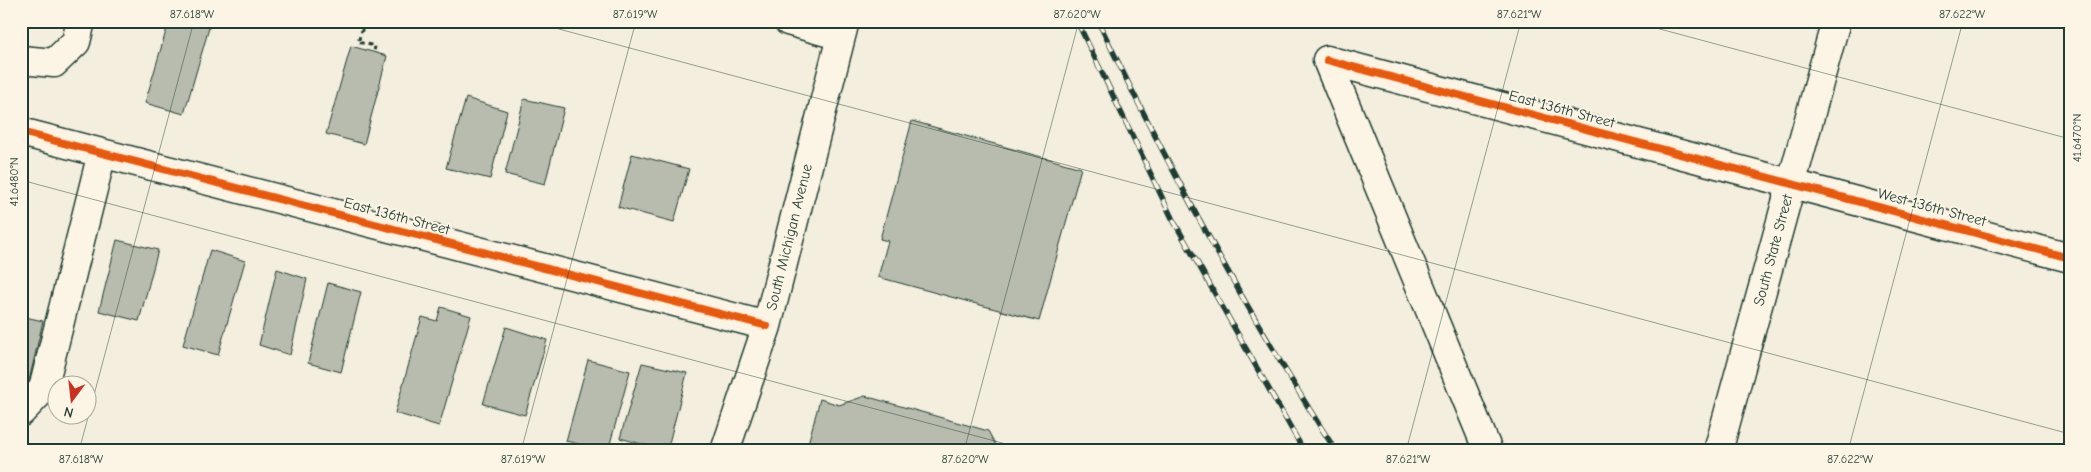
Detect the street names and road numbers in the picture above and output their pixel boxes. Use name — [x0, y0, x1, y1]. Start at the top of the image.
street label: East 136th Street — [1507, 86, 1618, 132]
street label: South Michigan Avenue — [762, 161, 816, 312]
street label: West 136th Street — [1876, 184, 1989, 230]
street label: South State Street — [1749, 191, 1797, 308]
street label: East 136th Street — [342, 193, 453, 239]

